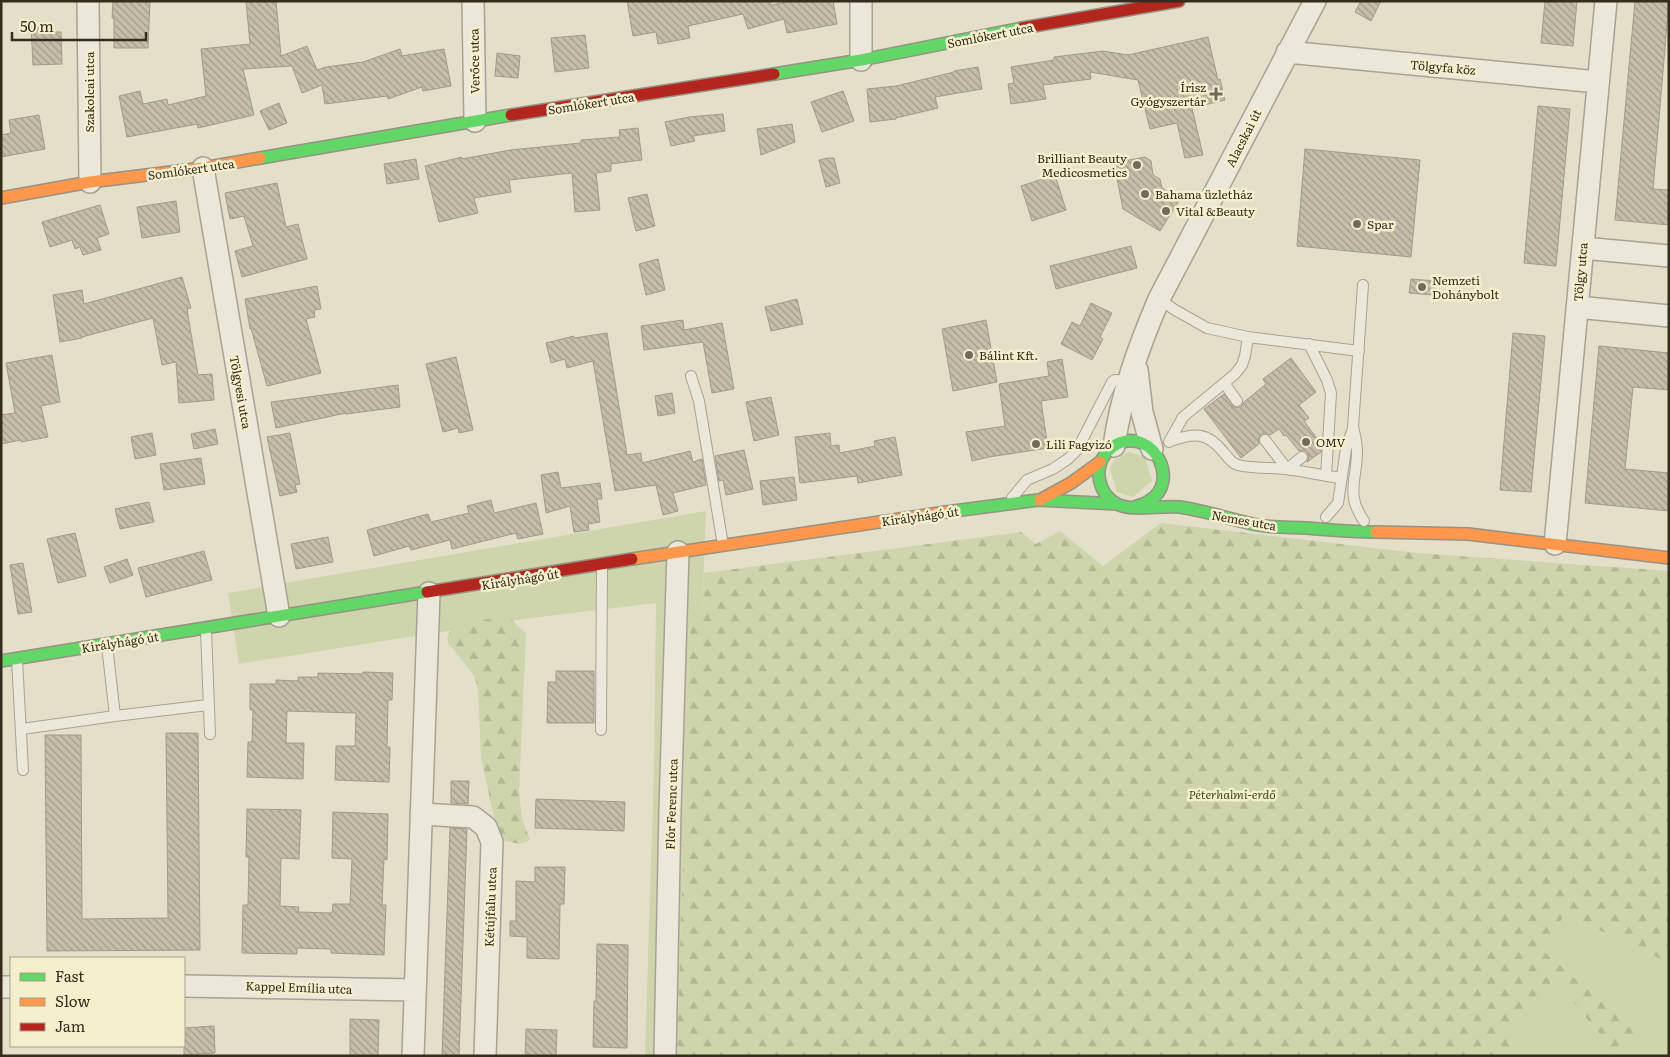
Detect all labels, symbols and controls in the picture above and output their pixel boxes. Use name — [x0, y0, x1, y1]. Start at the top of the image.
scale bar — [12, 10, 146, 42]
text: 50 m — [20, 14, 54, 37]
street label: Somlókert utca — [945, 18, 1035, 52]
street label: Verőce utca — [464, 28, 484, 94]
street label: Szakolcai utca — [80, 51, 98, 132]
street label: Tölgyfa köz — [1409, 55, 1477, 79]
place label: Írisz Gyógyszertár — [1130, 78, 1206, 110]
street label: Somlókert utca — [547, 87, 636, 119]
marker: Írisz Gyógyszertár — [1210, 88, 1222, 100]
street label: Alacskai út — [1221, 106, 1265, 170]
place label: Brilliant Beauty Medicosmetics — [1037, 149, 1128, 181]
street label: Somlókert utca — [147, 154, 236, 184]
marker: Brilliant Beauty Medicosmetics — [1131, 159, 1143, 171]
place label: Bahama üzletház — [1155, 185, 1253, 203]
marker: Bahama üzletház — [1139, 188, 1151, 200]
place label: Vital &Beauty — [1176, 202, 1255, 220]
marker: Vital &Beauty — [1160, 205, 1172, 217]
place label: Spar — [1367, 215, 1394, 233]
marker: Spar — [1351, 218, 1363, 230]
street label: Tölgy utca — [1568, 241, 1592, 302]
place label: Nemzeti Dohánybolt — [1432, 271, 1499, 303]
marker: Nemzeti Dohánybolt — [1416, 281, 1428, 293]
place label: Bálint Kft. — [979, 346, 1038, 364]
marker: Bálint Kft. — [963, 349, 975, 361]
street label: Tölgyesi utca — [226, 354, 256, 431]
place label: OMV — [1316, 433, 1346, 451]
place label: Lili Fagyizó — [1046, 435, 1112, 453]
marker: OMV — [1300, 436, 1312, 448]
marker: Lili Fagyizó — [1030, 438, 1042, 450]
street label: Királyhágó út — [880, 502, 960, 530]
street label: Nemes utca — [1210, 505, 1278, 535]
street label: Királyhágó út — [480, 564, 560, 594]
street label: Királyhágó út — [80, 627, 160, 657]
street label: Flór Ferenc utca — [660, 757, 682, 850]
park label: Péterhalmi-erdő — [1188, 785, 1276, 803]
street label: Kétújfalu utca — [480, 866, 500, 947]
legend — [10, 957, 185, 1047]
text: Fast — [55, 964, 84, 987]
street label: Kappel Emília utca — [245, 976, 353, 998]
text: Slow — [55, 989, 90, 1012]
text: Jam — [55, 1014, 86, 1037]

